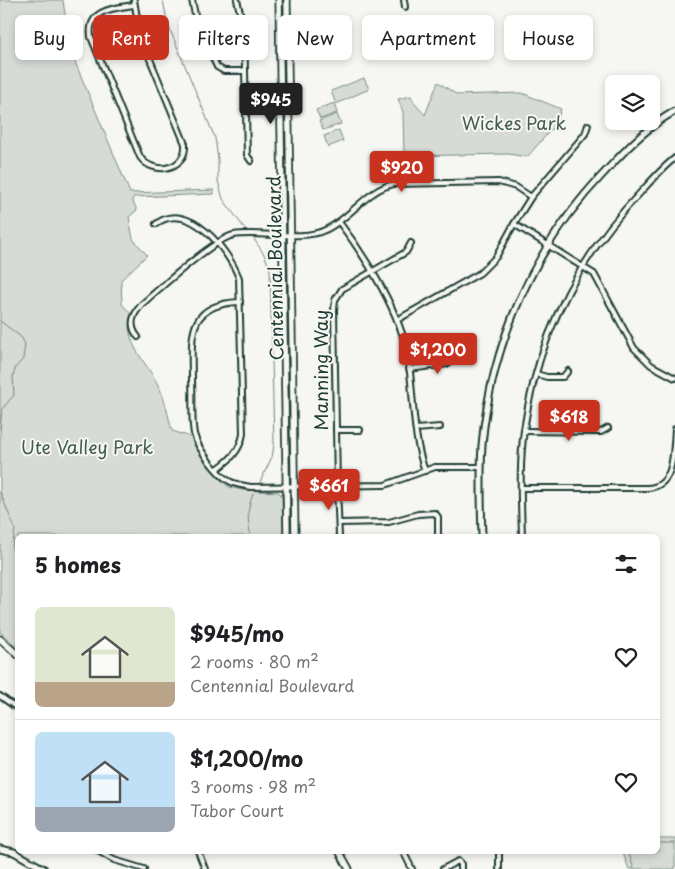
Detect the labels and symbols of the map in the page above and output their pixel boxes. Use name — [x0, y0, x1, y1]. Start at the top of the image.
pin: $945 — [241, 82, 301, 125]
park label: Wickes Park — [462, 109, 566, 136]
pin: $920 — [372, 150, 432, 193]
street label: Centennial Boulevard — [259, 175, 290, 361]
street label: Manning Way — [307, 310, 334, 430]
pin: $1,200 — [397, 332, 479, 375]
pin: $618 — [539, 400, 599, 442]
park label: Ute Valley Park — [21, 433, 153, 460]
pin: $661 — [299, 468, 359, 511]

